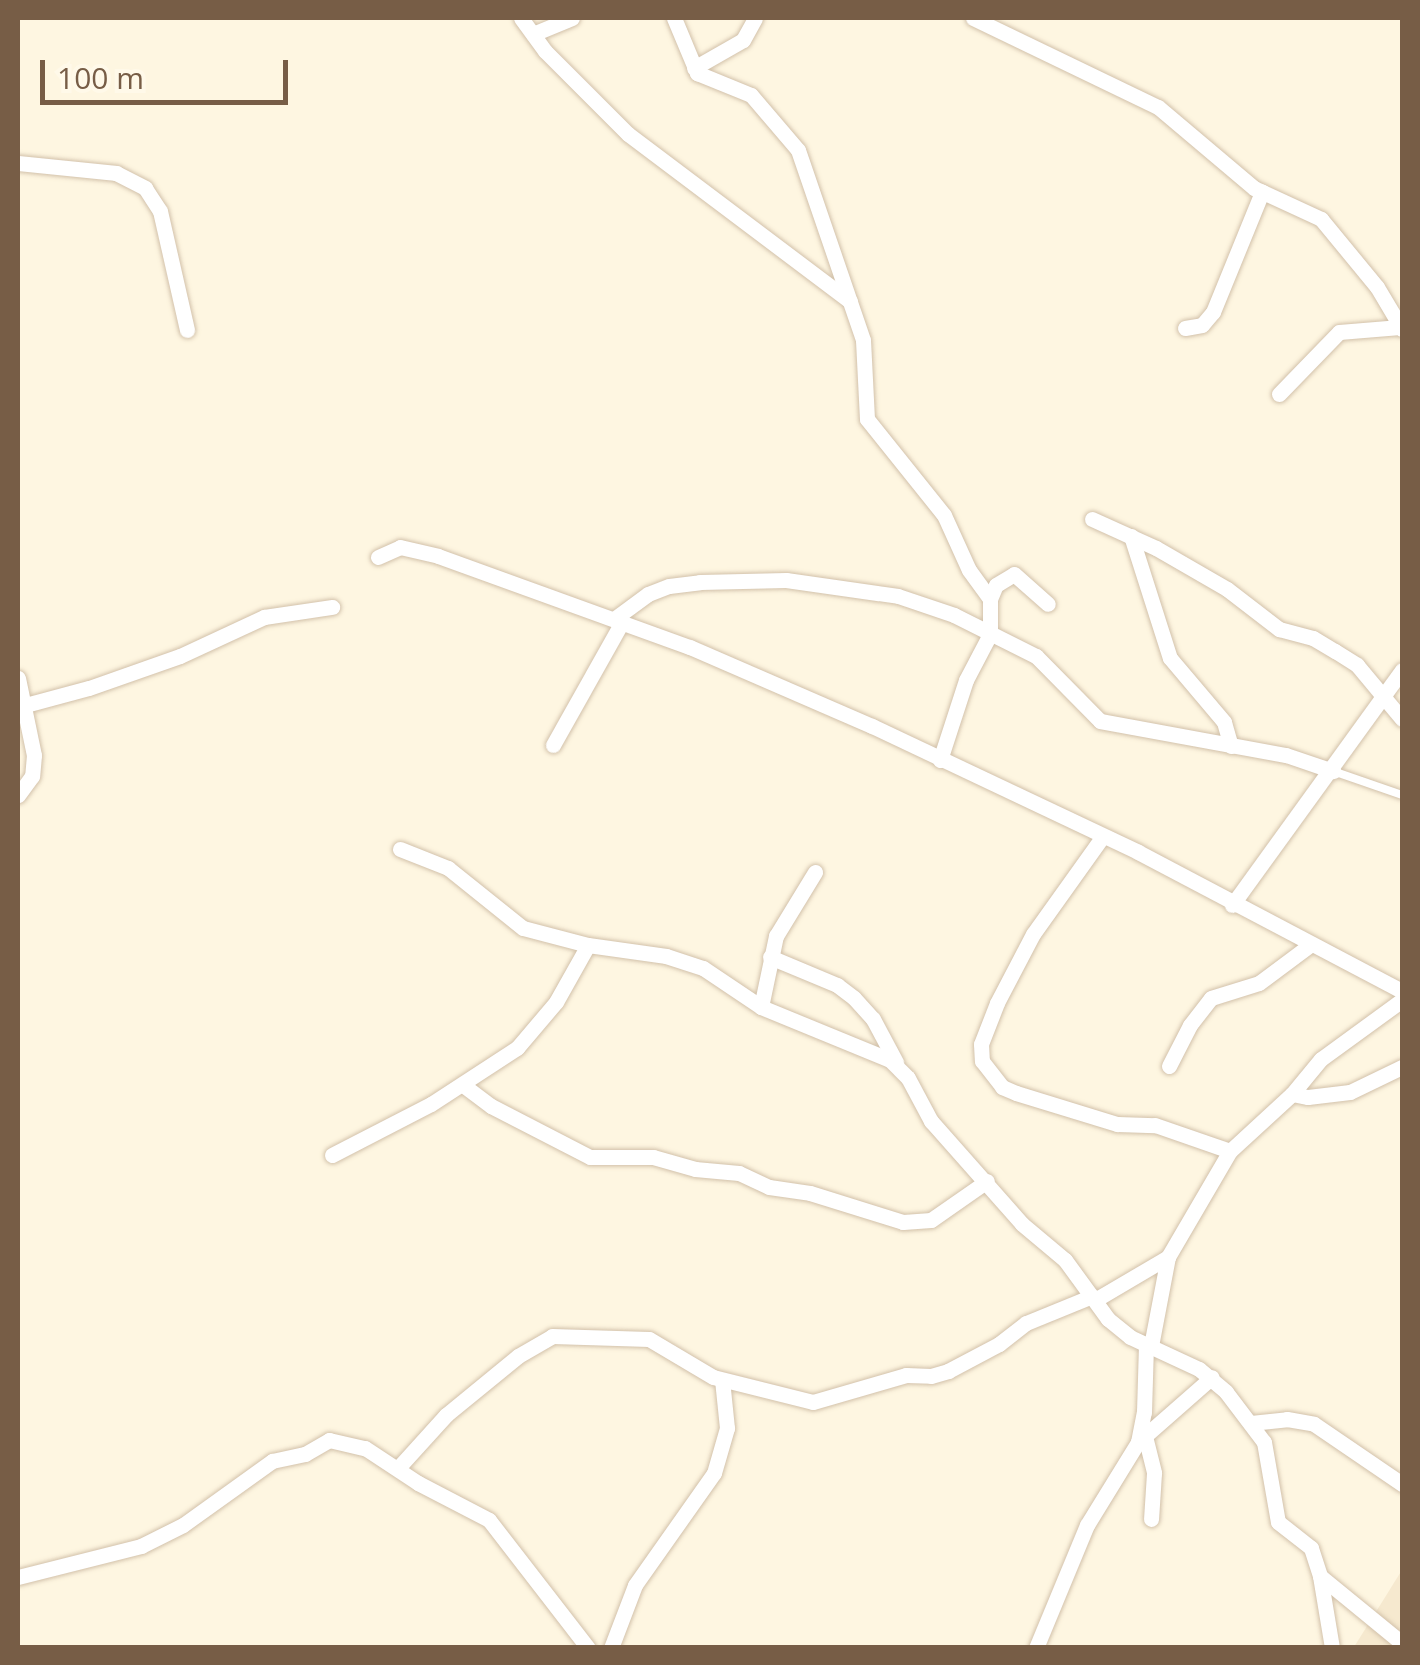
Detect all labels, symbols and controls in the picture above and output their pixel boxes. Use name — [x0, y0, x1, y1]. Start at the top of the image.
scale bar — [45, 40, 292, 102]
text: 100 m — [57, 57, 144, 98]

